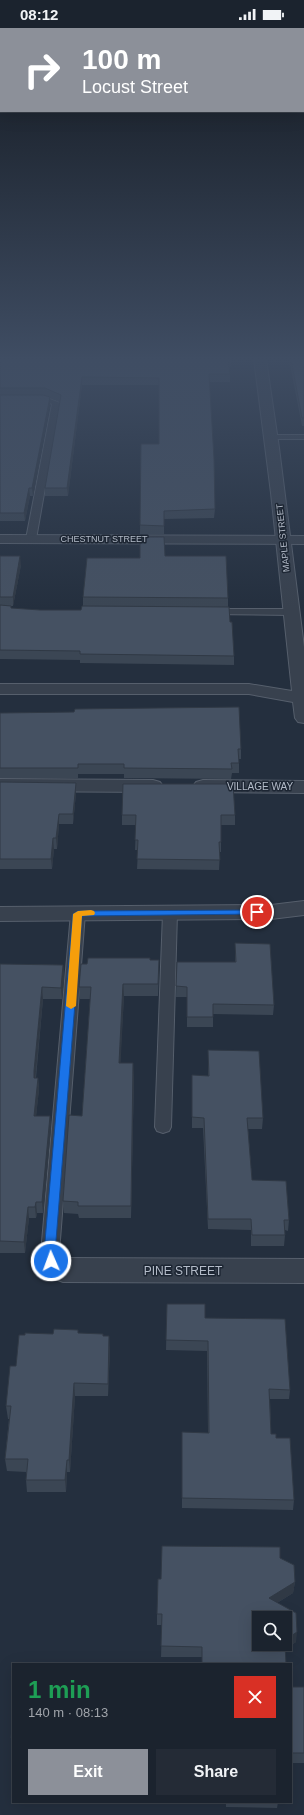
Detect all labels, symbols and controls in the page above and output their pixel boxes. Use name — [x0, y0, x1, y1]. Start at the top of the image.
text: 08:12 — [20, 6, 58, 23]
icon: right — [16, 44, 68, 96]
text: 100 m — [82, 44, 161, 75]
text: Locust Street — [82, 77, 188, 97]
street label: MAPLE STREET — [274, 503, 292, 573]
street label: CHESTNUT STREET — [61, 534, 148, 544]
street label: VILLAGE WAY — [227, 781, 293, 792]
pin — [240, 895, 274, 929]
icon: arrive — [246, 901, 268, 923]
position arrow — [30, 1240, 72, 1282]
street label: PINE STREET — [144, 1264, 223, 1278]
map controls — [252, 1611, 292, 1651]
button: search — [252, 1611, 292, 1651]
text: 1 min — [28, 1676, 91, 1703]
button: close — [234, 1676, 276, 1718]
text: 140 m · 08:13 — [28, 1705, 108, 1720]
button: Exit — [28, 1749, 148, 1795]
button: Share — [156, 1749, 276, 1795]

